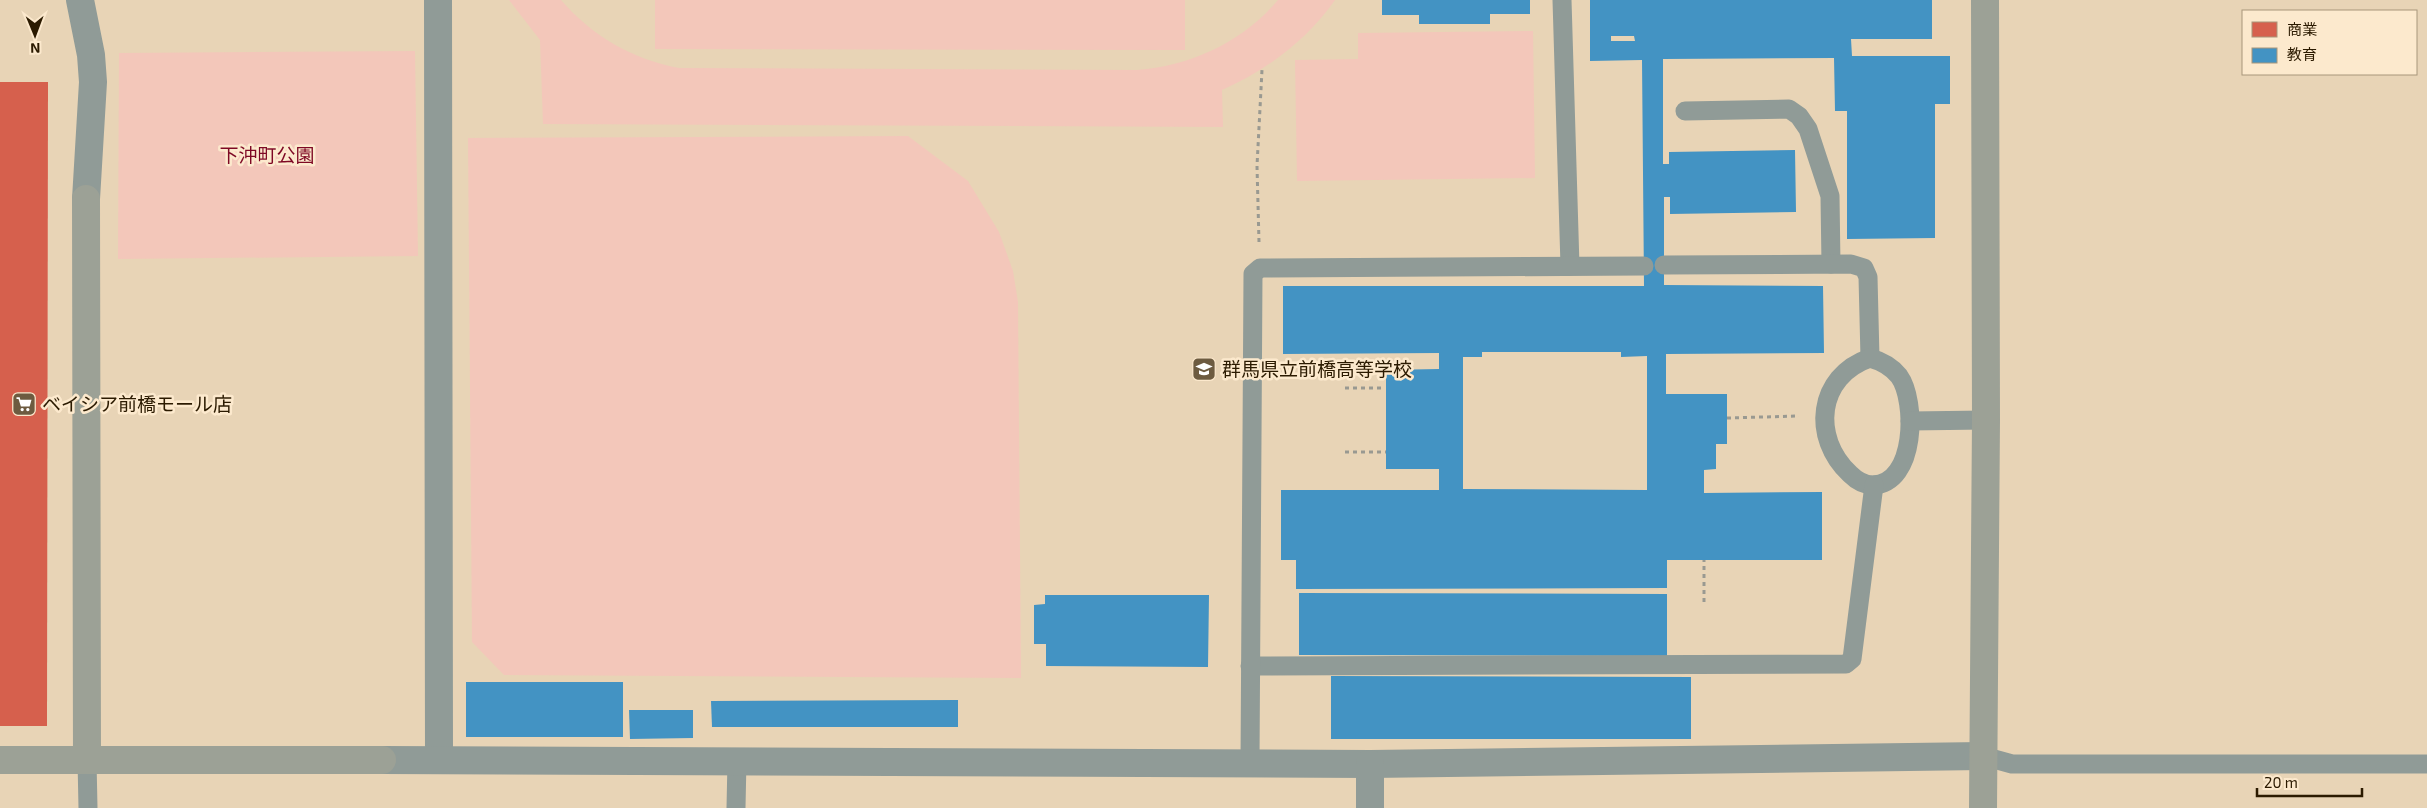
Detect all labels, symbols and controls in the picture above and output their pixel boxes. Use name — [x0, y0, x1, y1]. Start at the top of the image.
north arrow — [10, 10, 60, 60]
legend — [2242, 10, 2417, 75]
text: 商業 — [2287, 20, 2317, 38]
text: N — [30, 40, 40, 57]
text: 教育 — [2287, 45, 2317, 63]
park label: 下沖町公園 — [219, 143, 315, 166]
school or university icon: 群馬県立前橋高等学校 — [1191, 356, 1217, 382]
place label: 群馬県立前橋高等学校 — [1222, 357, 1412, 380]
supermarket icon: ベイシア前橋モール店 — [11, 391, 37, 417]
place label: ベイシア前橋モール店 — [42, 392, 232, 415]
scale bar — [2257, 766, 2362, 798]
text: 20 m — [2264, 773, 2298, 791]

